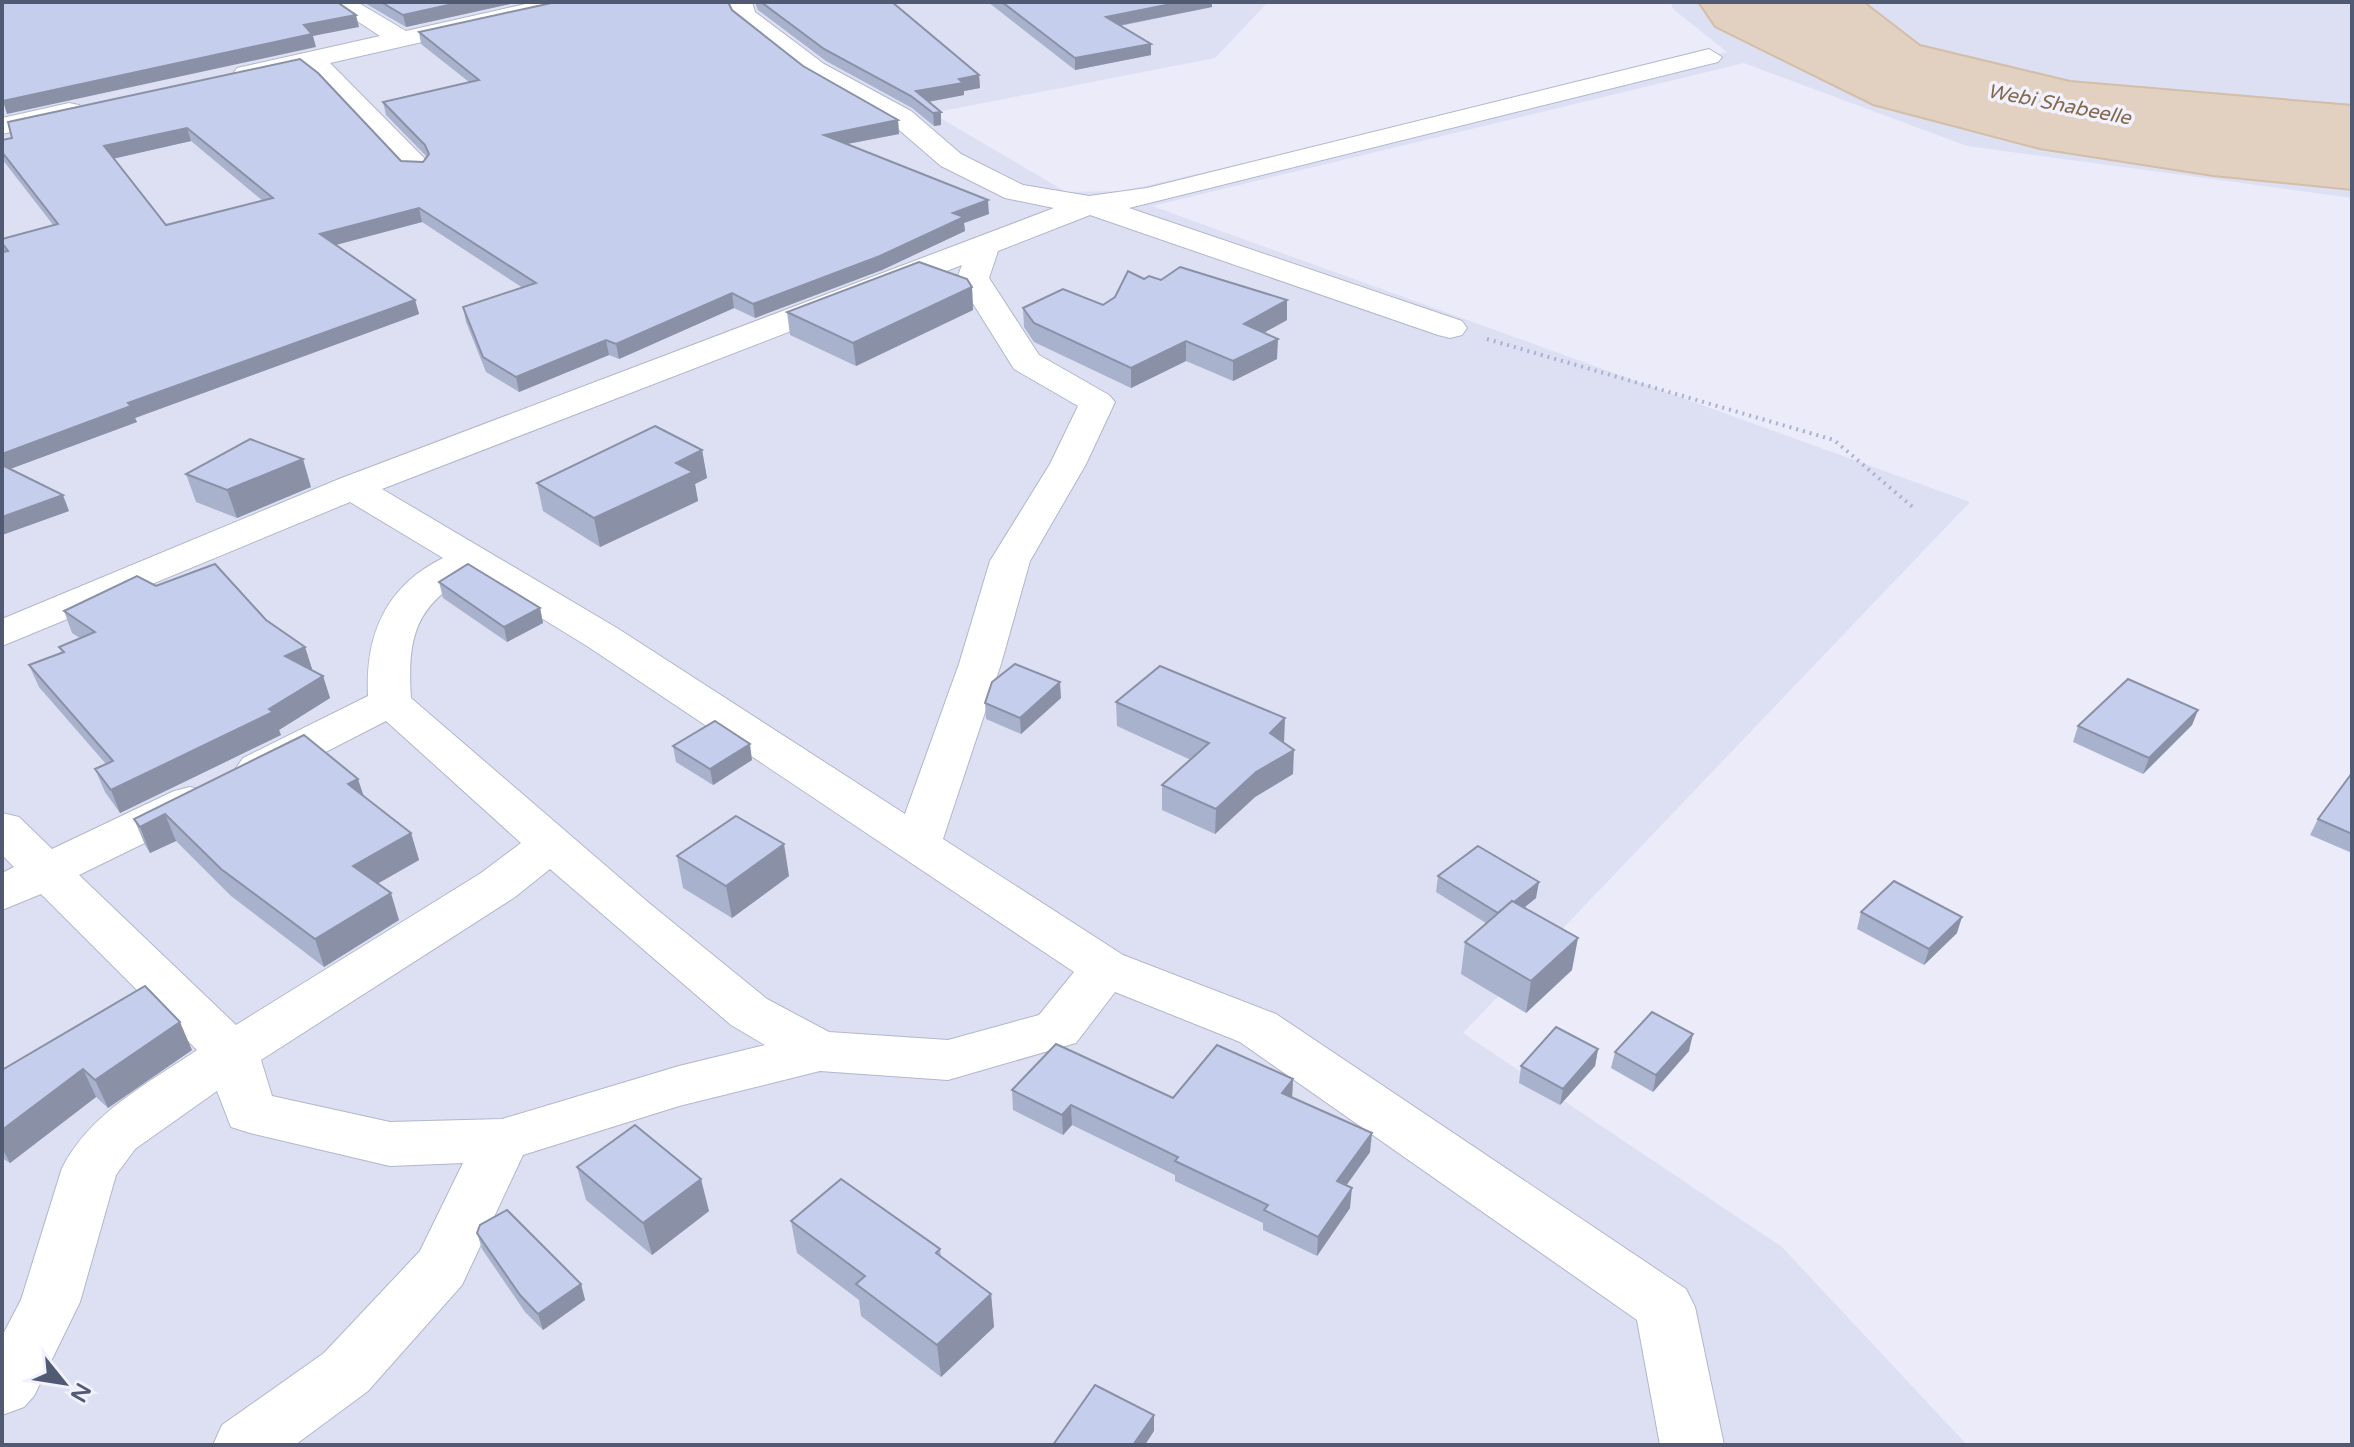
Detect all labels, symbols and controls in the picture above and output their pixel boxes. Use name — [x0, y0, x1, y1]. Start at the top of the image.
water label: Webi Shabeelle — [1985, 79, 2134, 131]
north arrow — [24, 1343, 104, 1423]
text: N — [65, 1378, 96, 1407]

